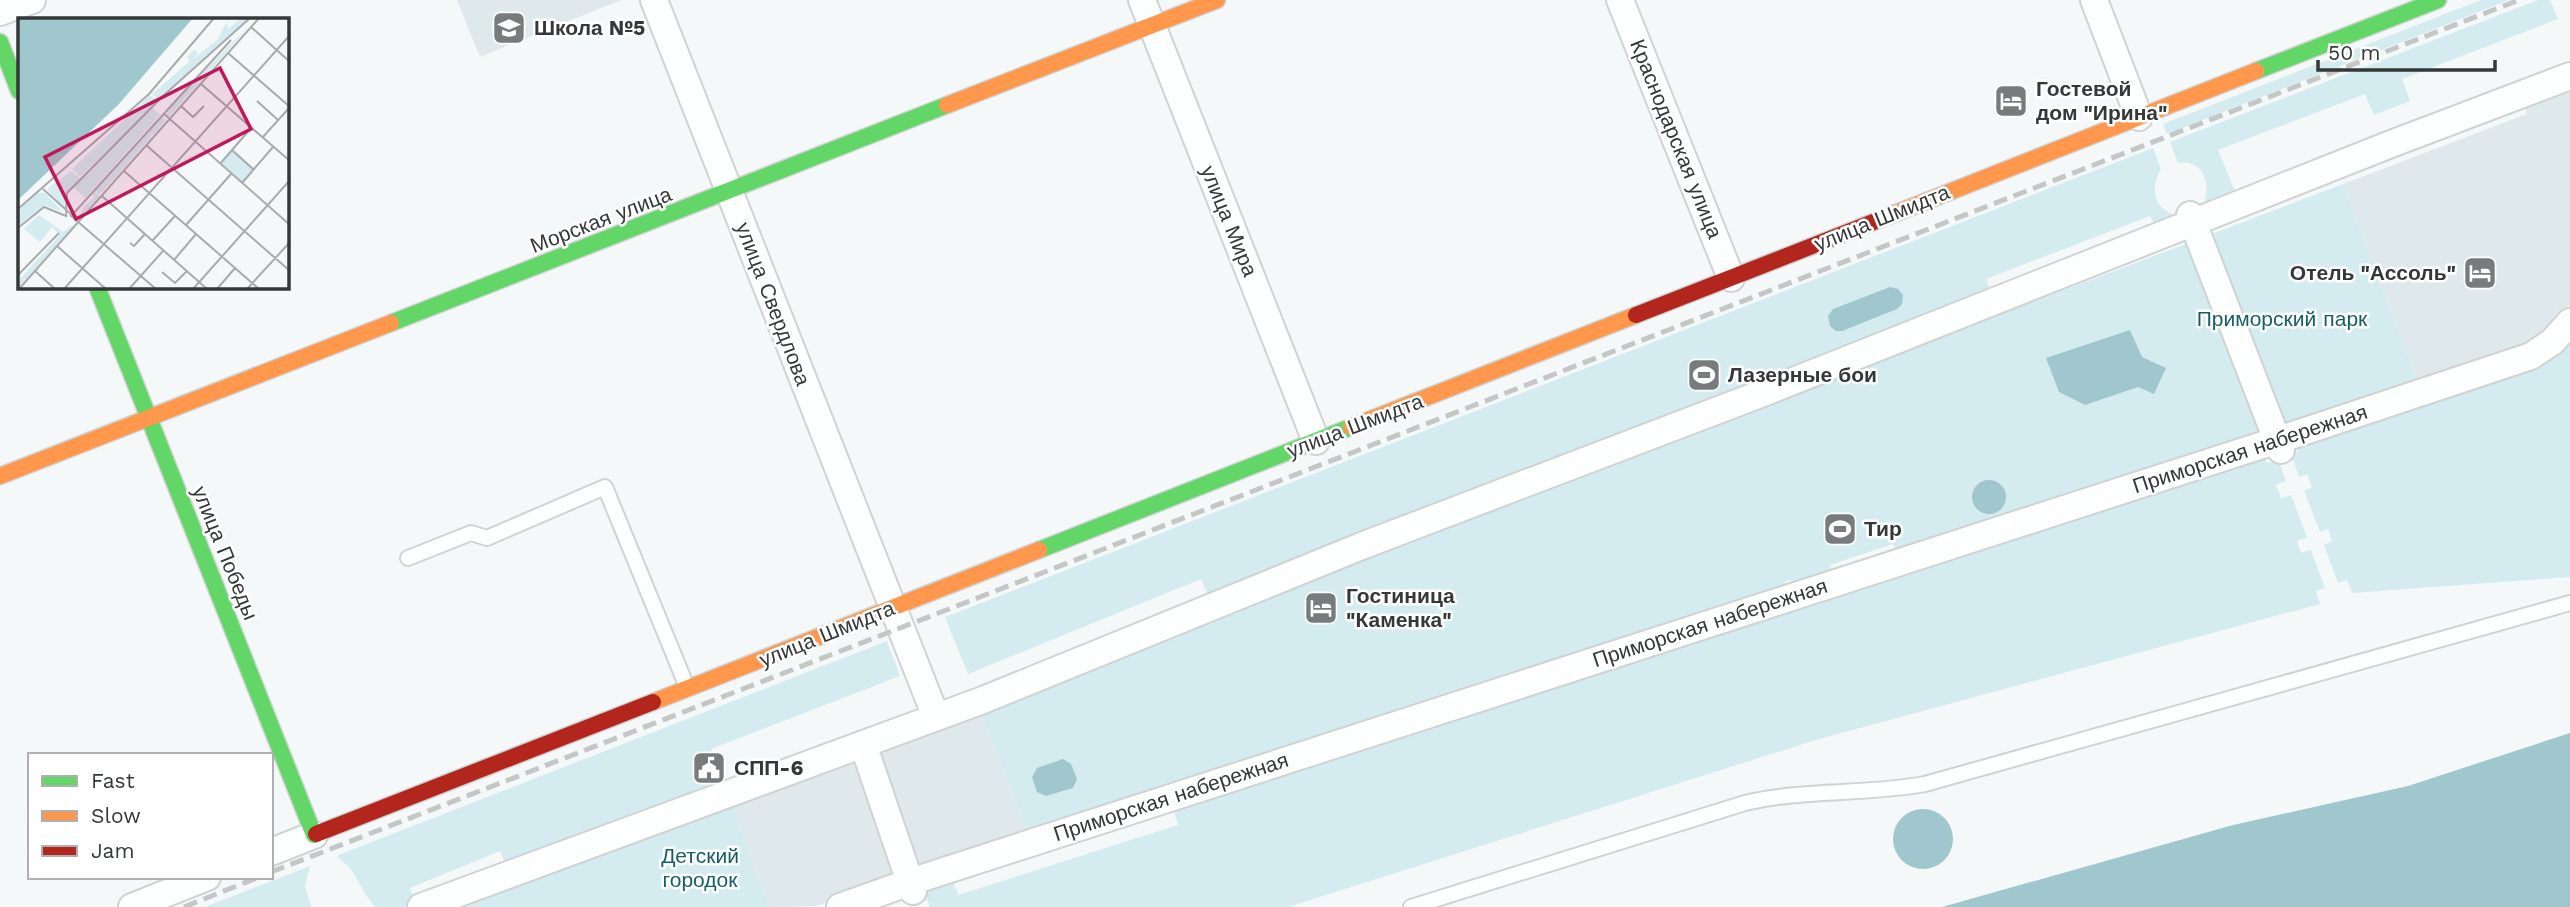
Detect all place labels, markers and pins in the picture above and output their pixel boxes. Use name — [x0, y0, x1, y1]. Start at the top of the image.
school or university icon: Школа №5 — [490, 9, 528, 47]
place label: Школа №5 — [534, 15, 645, 40]
place label: Гостевой дом "Ирина" — [2036, 76, 2167, 125]
hotel icon: Гостевой дом "Ирина" — [1992, 82, 2030, 120]
hotel icon: Отель "Ассоль" — [2461, 254, 2499, 292]
place label: Отель "Ассоль" — [2290, 260, 2456, 285]
sports icon: Лазерные бои — [1685, 356, 1723, 394]
place label: Лазерные бои — [1728, 362, 1877, 387]
sports icon: Тир — [1821, 510, 1859, 548]
place label: Тир — [1864, 516, 1902, 541]
place label: Гостиница "Каменка" — [1346, 583, 1455, 632]
hotel icon: Гостиница "Каменка" — [1302, 589, 1340, 627]
public building icon: СПП-6 — [690, 749, 728, 787]
place label: СПП-6 — [734, 755, 803, 780]

